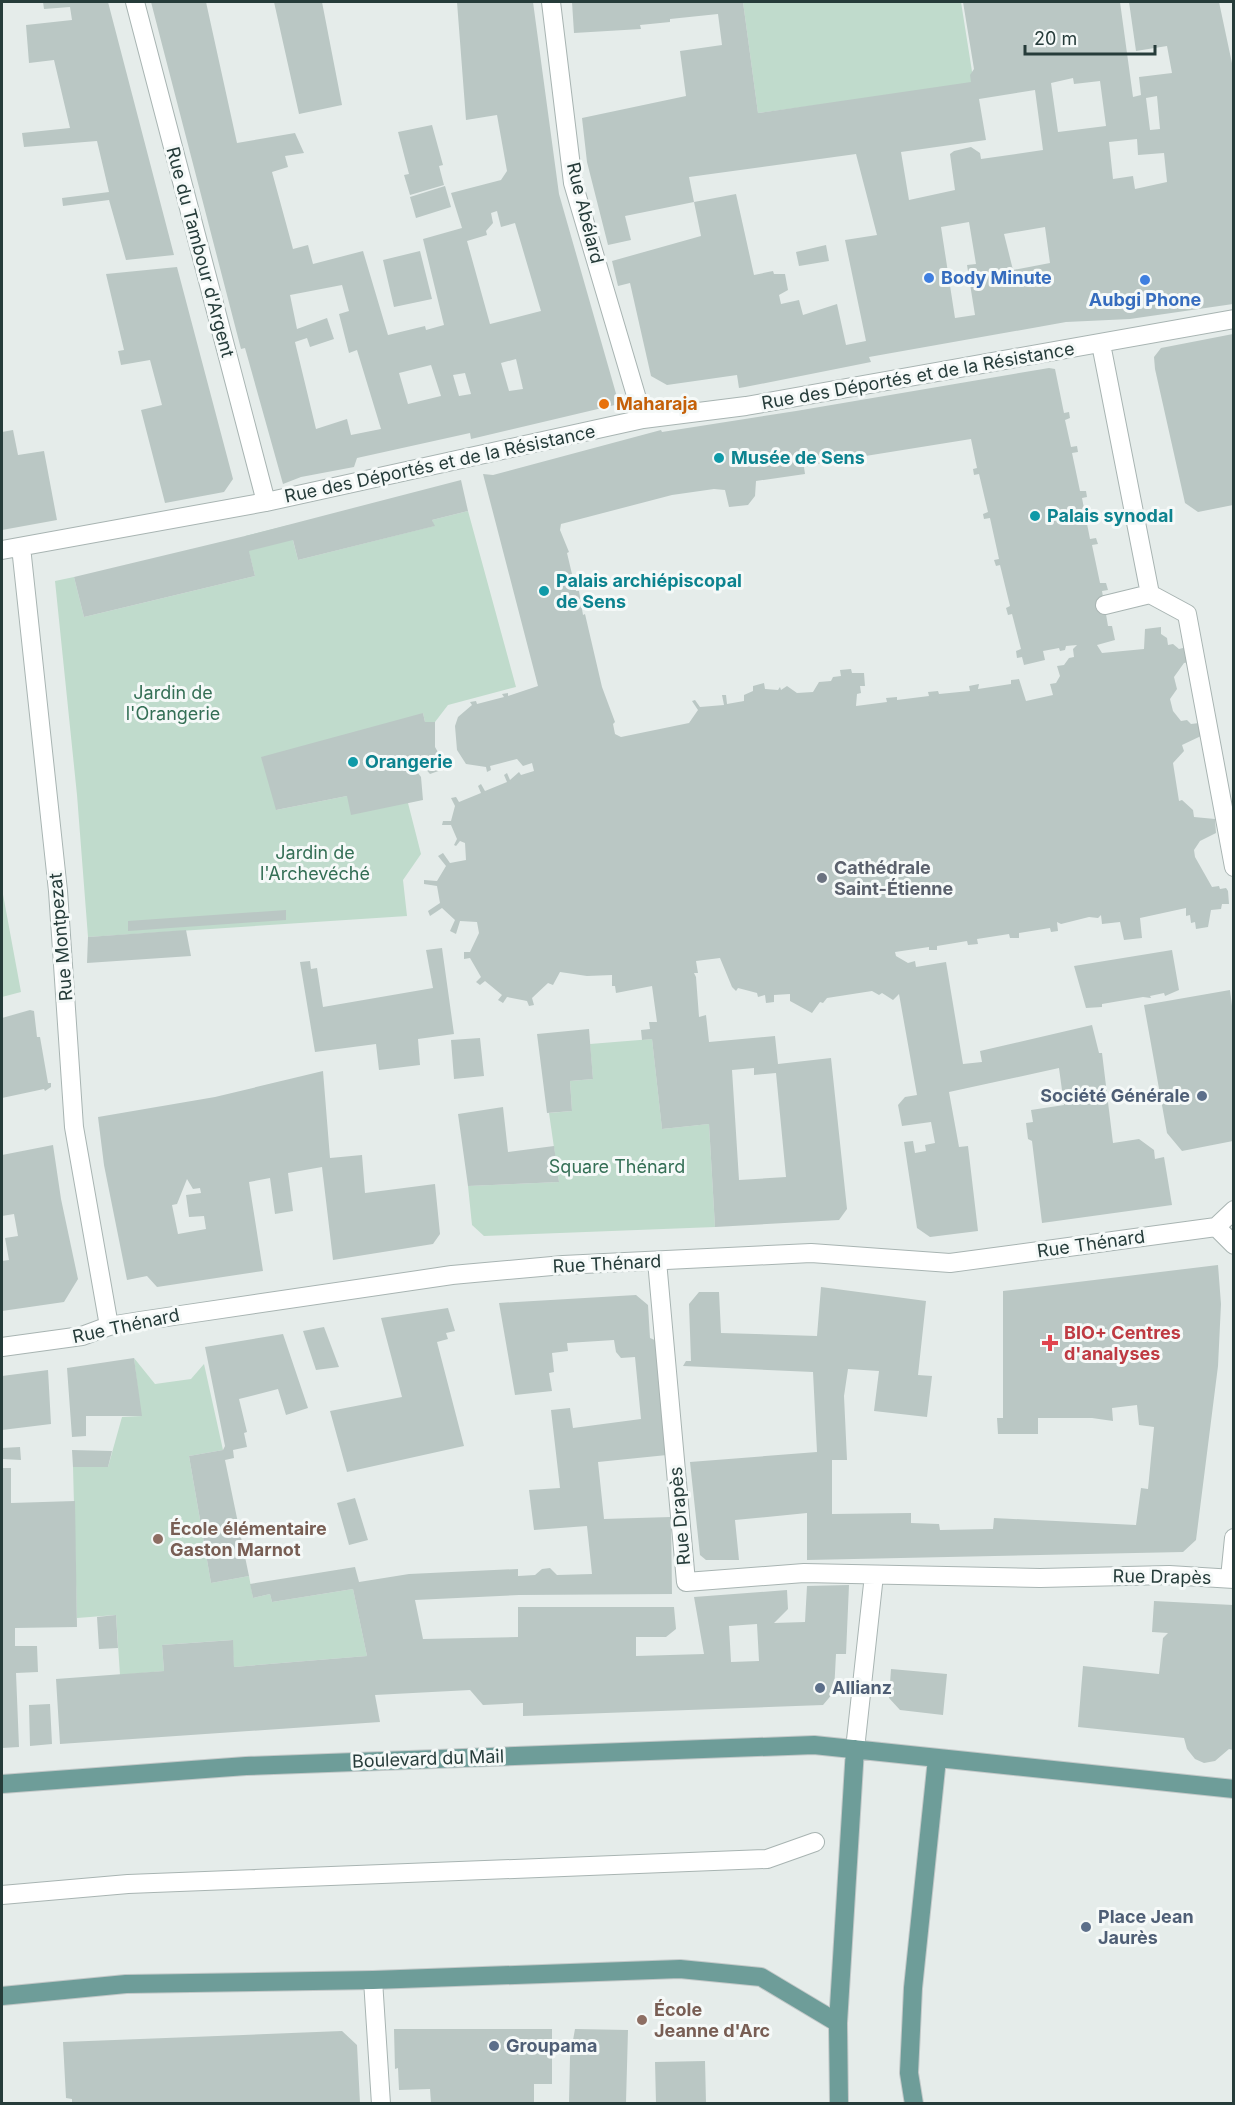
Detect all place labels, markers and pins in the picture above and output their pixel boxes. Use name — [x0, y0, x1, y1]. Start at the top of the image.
place label: Body Minute — [941, 267, 1052, 288]
marker: Body Minute — [922, 271, 936, 285]
marker: Aubgi Phone — [1138, 273, 1152, 287]
place label: Aubgi Phone — [1089, 289, 1201, 310]
place label: Maharaja — [616, 393, 698, 414]
marker: Maharaja — [597, 397, 611, 411]
place label: Musée de Sens — [731, 447, 865, 468]
marker: Musée de Sens — [712, 451, 726, 465]
place label: Palais synodal — [1047, 505, 1173, 526]
marker: Palais synodal — [1028, 509, 1042, 523]
place label: Palais archiépiscopal de Sens — [556, 570, 742, 612]
marker: Palais archiépiscopal de Sens — [537, 584, 551, 598]
place label: Orangerie — [365, 751, 453, 772]
marker: Orangerie — [346, 755, 360, 769]
place label: Cathédrale Saint-Étienne — [834, 857, 954, 899]
marker: Cathédrale Saint-Étienne — [815, 871, 829, 885]
place label: Société Générale — [1040, 1085, 1190, 1106]
marker: Société Générale — [1195, 1089, 1209, 1103]
place label: BIO+ Centres d'analyses — [1064, 1322, 1181, 1364]
marker: BIO+ Centres d'analyses — [1041, 1334, 1059, 1352]
place label: École élémentaire Gaston Marnot — [170, 1518, 327, 1560]
marker: École élémentaire Gaston Marnot — [151, 1532, 165, 1546]
place label: Allianz — [832, 1677, 892, 1698]
marker: Allianz — [813, 1681, 827, 1695]
place label: Place Jean Jaurès — [1098, 1906, 1194, 1948]
marker: Place Jean Jaurès — [1079, 1920, 1093, 1934]
place label: École Jeanne d'Arc — [654, 1999, 770, 2041]
marker: École Jeanne d'Arc — [635, 2013, 649, 2027]
place label: Groupama — [506, 2035, 598, 2056]
marker: Groupama — [487, 2039, 501, 2053]

